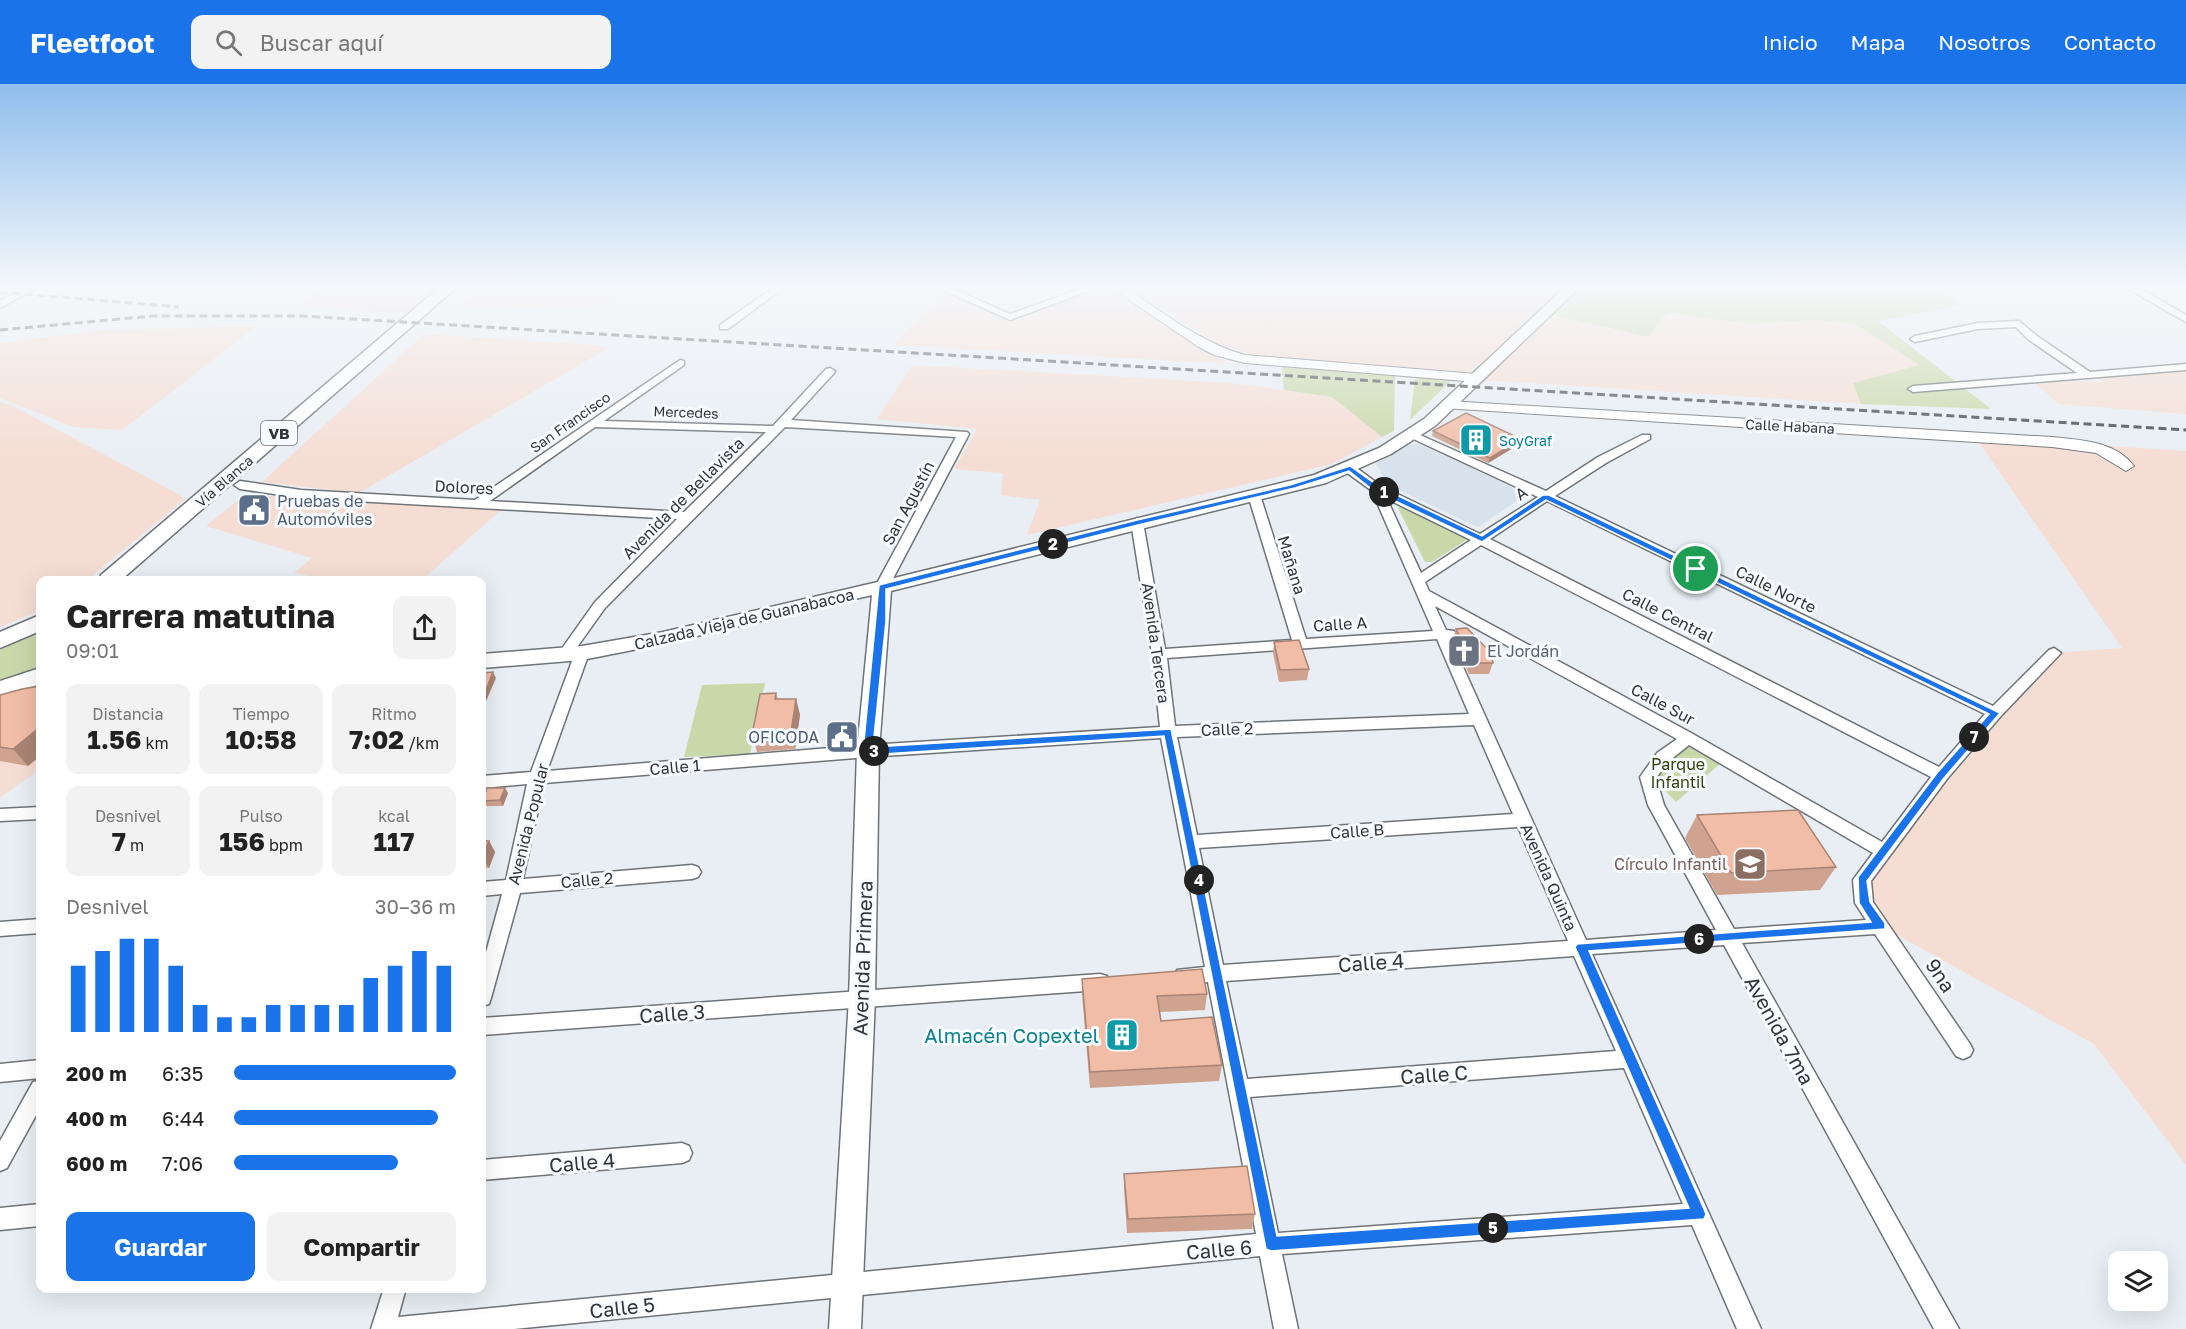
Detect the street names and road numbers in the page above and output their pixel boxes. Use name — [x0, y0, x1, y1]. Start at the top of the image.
street label: San Francisco — [527, 388, 613, 456]
street label: Mercedes — [653, 402, 719, 422]
street label: Calle Habana — [1745, 415, 1835, 437]
road number: VB — [261, 421, 297, 445]
street label: Avenida de Bellavista — [618, 433, 748, 563]
street label: Vía Blanca — [192, 451, 256, 511]
street label: San Agustín — [878, 458, 938, 548]
street label: Dolores — [434, 475, 494, 499]
street label: A — [1511, 482, 1531, 504]
street label: Mañana — [1274, 533, 1310, 597]
street label: Calle Norte — [1732, 561, 1820, 617]
street label: Avenida Tercera — [1138, 581, 1174, 705]
street label: Calle Central — [1619, 583, 1717, 647]
street label: Calzada Vieja de Guanabacoa — [632, 584, 856, 654]
street label: Calle A — [1312, 612, 1368, 636]
street label: Calle Sur — [1628, 679, 1698, 729]
street label: Calle 2 — [1200, 718, 1254, 740]
street label: Calle 1 — [649, 755, 702, 779]
street label: Avenida Popular — [503, 761, 553, 887]
street label: Calle B — [1329, 819, 1385, 843]
street label: Avenida Quinta — [1516, 820, 1582, 934]
street label: Calle 2 — [560, 868, 614, 892]
street label: Avenida Primera — [847, 880, 877, 1036]
street label: Calle 4 — [1337, 948, 1405, 976]
street label: 9na — [1921, 953, 1961, 997]
street label: Avenida 7ma — [1740, 972, 1820, 1088]
street label: Calle 3 — [638, 999, 706, 1027]
street label: Calle C — [1399, 1060, 1469, 1088]
street label: Calle 4 — [548, 1147, 616, 1177]
street label: Calle 6 — [1185, 1234, 1253, 1264]
street label: Calle 5 — [588, 1292, 656, 1322]

